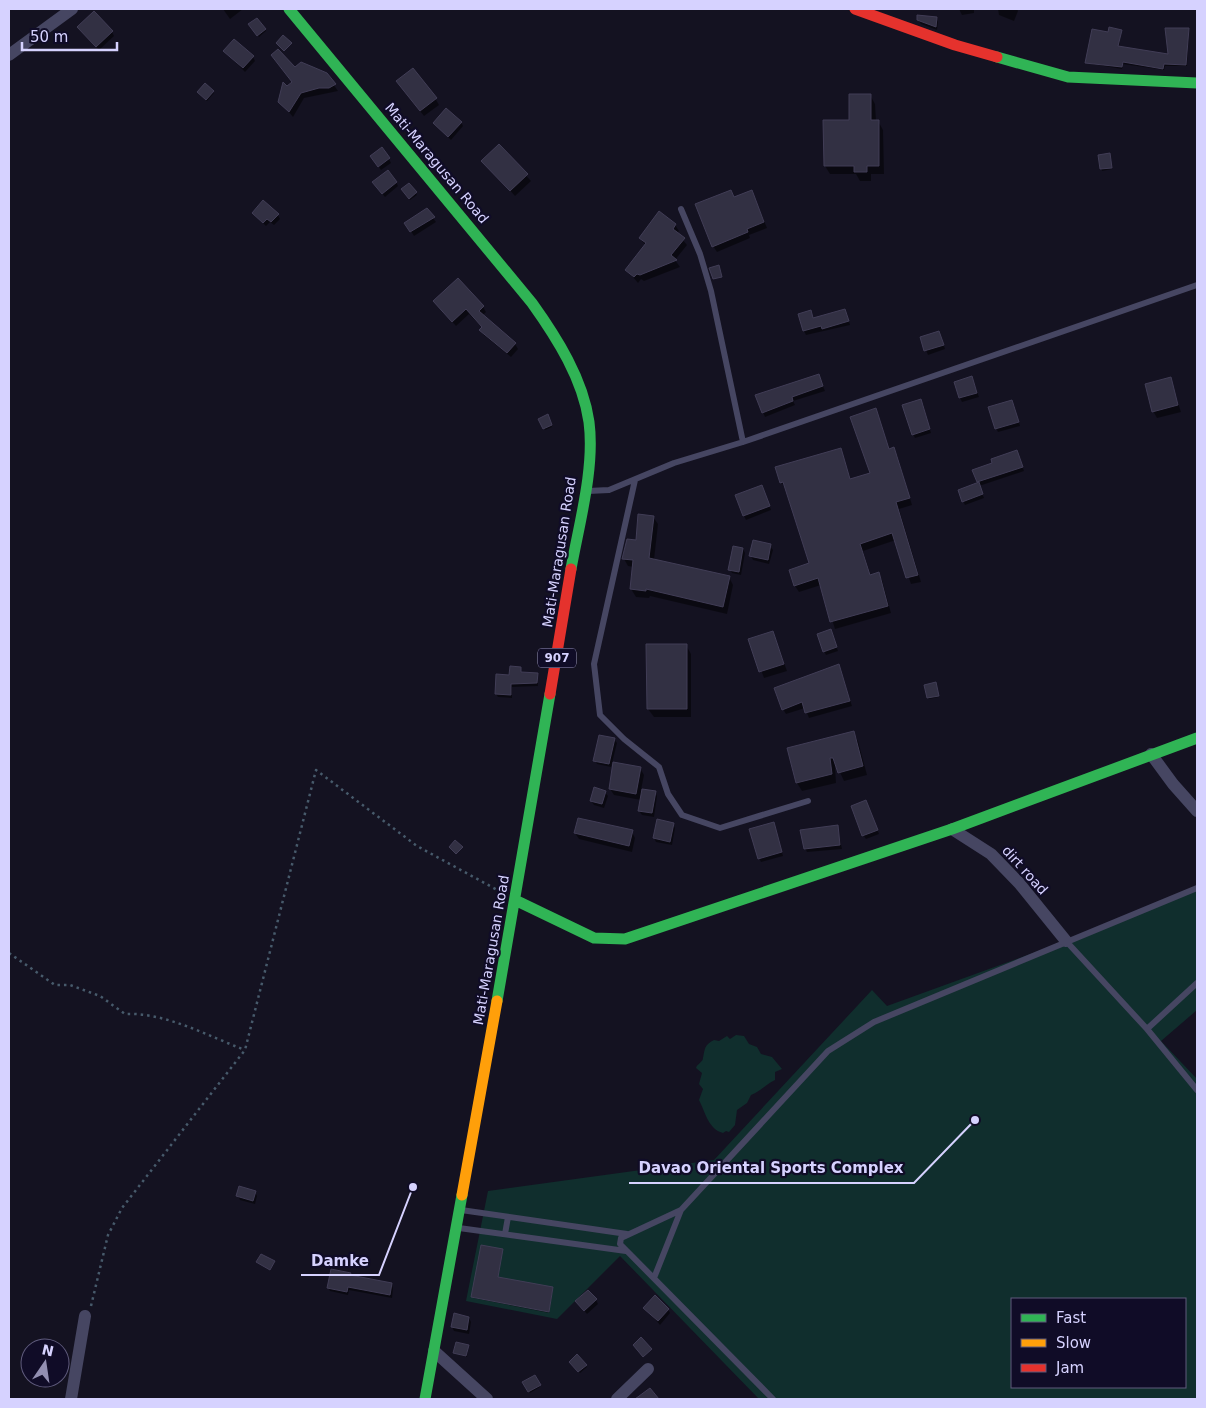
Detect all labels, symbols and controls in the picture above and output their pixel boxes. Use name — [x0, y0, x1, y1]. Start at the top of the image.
scale bar — [22, 20, 118, 52]
text: 50 m — [30, 28, 68, 46]
street label: Mati-Maragusan Road — [382, 100, 492, 226]
street label: Mati-Maragusan Road — [539, 476, 579, 628]
road number: 907 — [538, 648, 576, 668]
street label: dirt road — [999, 842, 1051, 898]
street label: Mati-Maragusan Road — [470, 874, 512, 1026]
callout: Davao Oriental Sports Complex — [629, 1153, 914, 1183]
text: Davao Oriental Sports Complex — [638, 1159, 904, 1177]
callout: Damke — [301, 1245, 379, 1275]
text: Damke — [311, 1252, 369, 1270]
legend — [1011, 1298, 1186, 1388]
text: Fast — [1056, 1309, 1086, 1327]
text: Slow — [1056, 1334, 1091, 1352]
north arrow — [20, 1338, 70, 1388]
text: N — [40, 1341, 55, 1359]
text: Jam — [1055, 1359, 1084, 1377]

